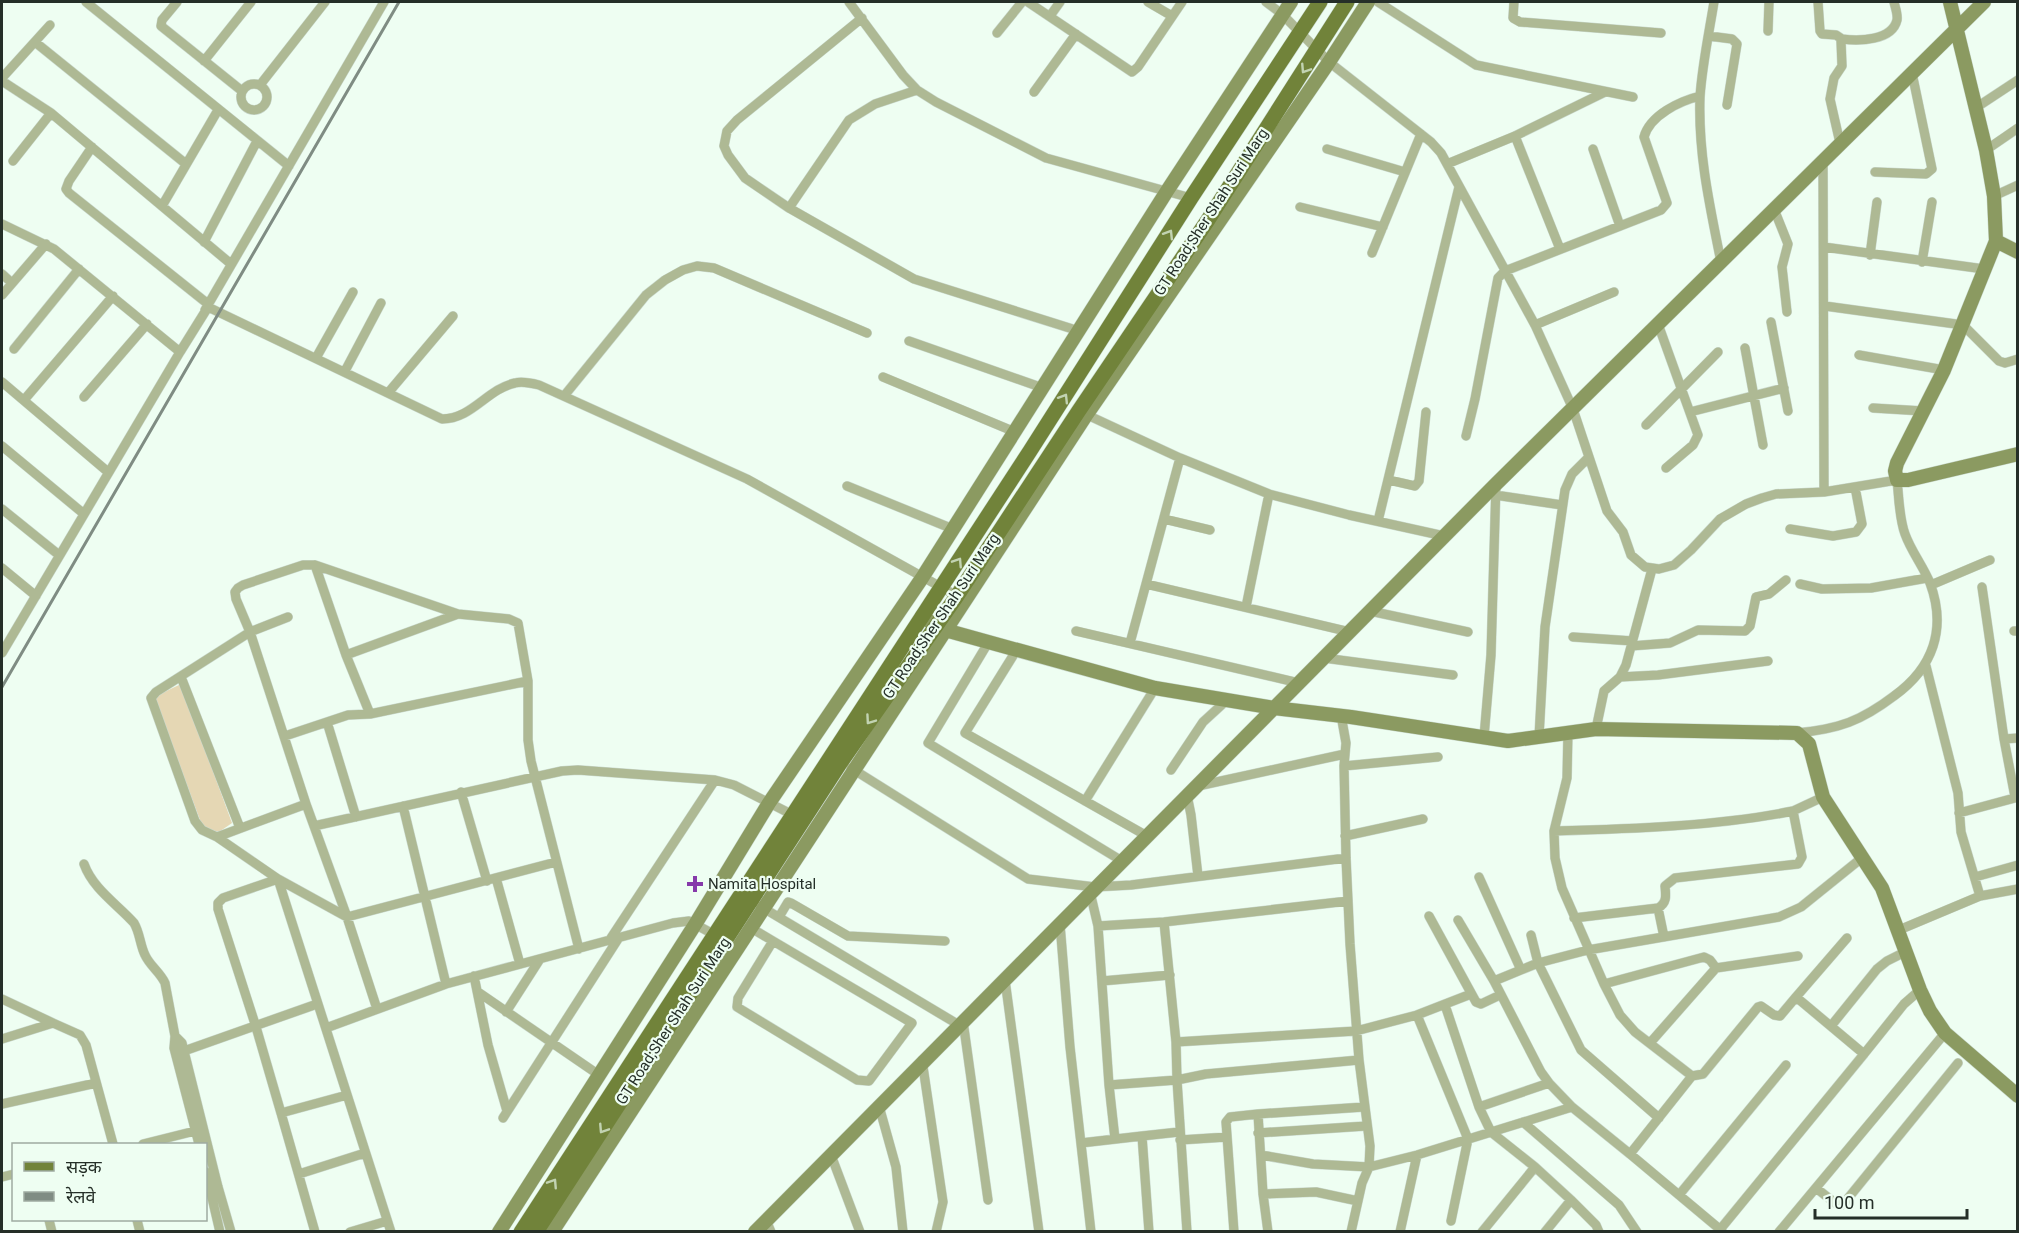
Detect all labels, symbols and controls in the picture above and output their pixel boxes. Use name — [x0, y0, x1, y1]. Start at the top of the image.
one-way arrow — [1301, 62, 1312, 73]
street label: GT Road;Sher Shah Suri Marg — [1150, 125, 1272, 299]
one-way arrow — [1161, 229, 1172, 240]
one-way arrow — [1057, 394, 1068, 405]
street label: GT Road;Sher Shah Suri Marg — [879, 530, 1003, 702]
one-way arrow — [951, 558, 962, 569]
one-way arrow — [866, 713, 877, 724]
marker: Namita Hospital — [686, 875, 704, 893]
place label: Namita Hospital — [708, 875, 816, 893]
street label: GT Road;Sher Shah Suri Marg — [612, 934, 734, 1108]
one-way arrow — [599, 1122, 610, 1133]
legend — [12, 1143, 207, 1221]
text: सड़क — [66, 1156, 103, 1177]
one-way arrow — [546, 1178, 557, 1189]
scale bar — [1815, 1182, 1966, 1220]
text: रेलवे — [65, 1186, 97, 1207]
text: 100 m — [1824, 1192, 1875, 1213]

